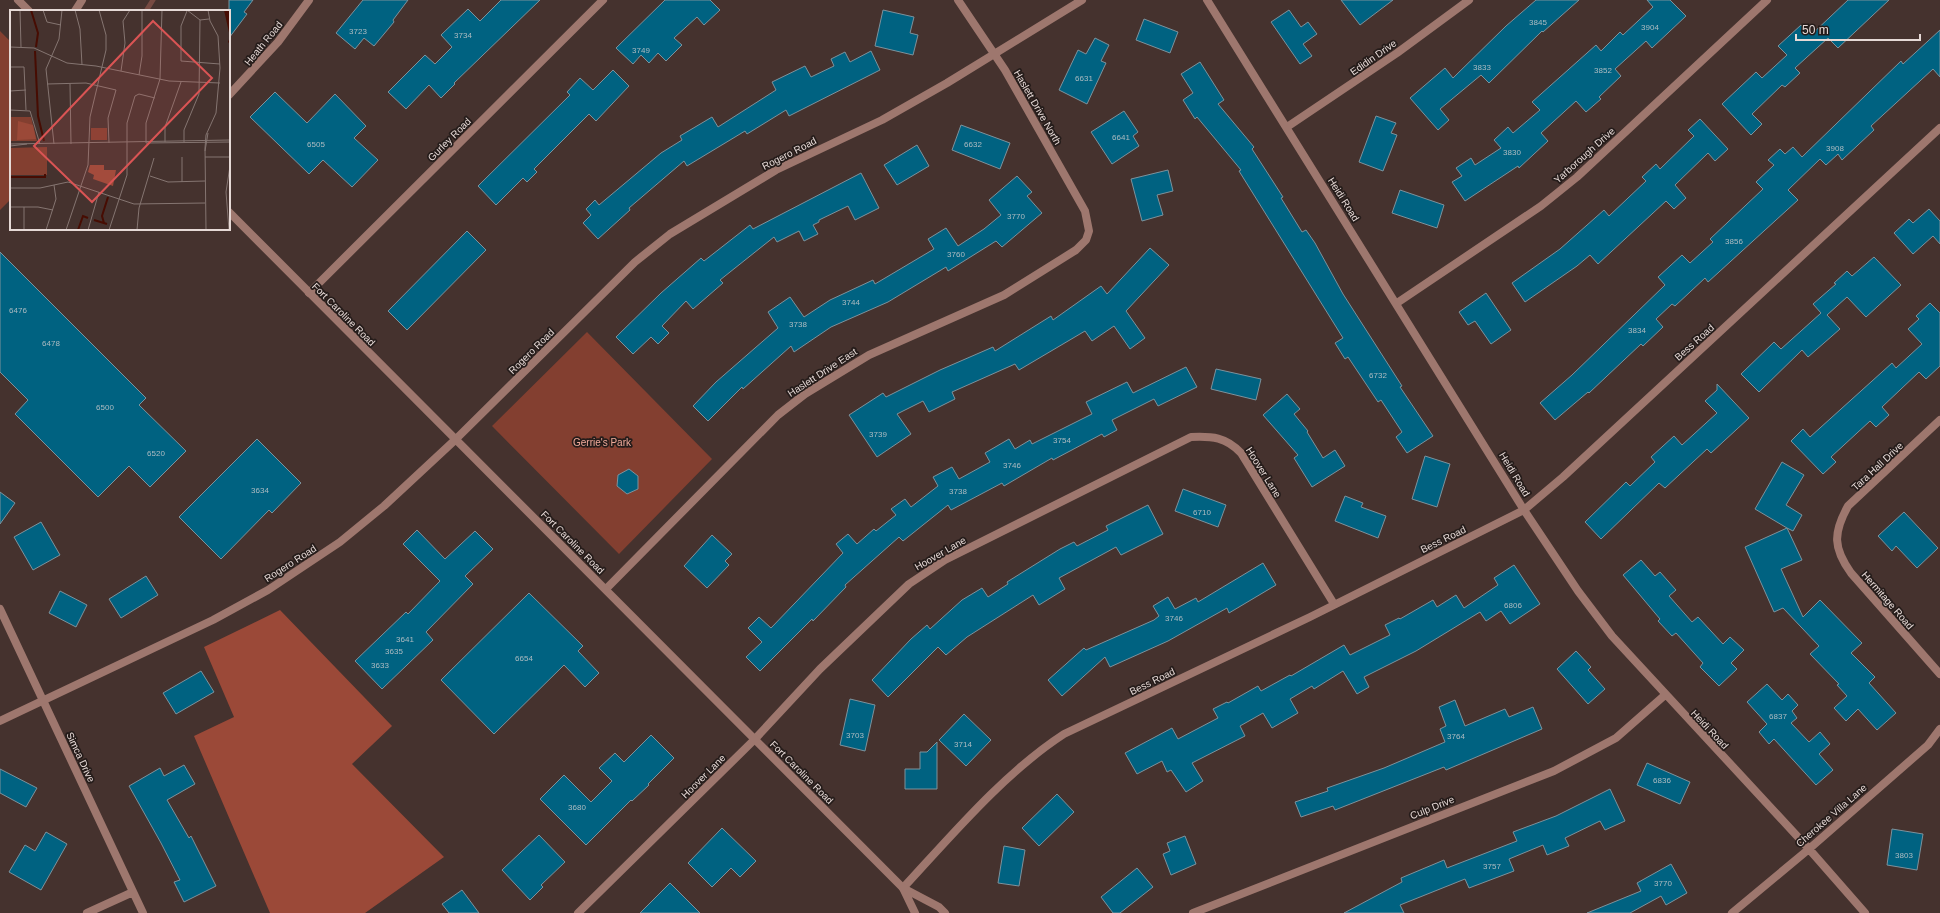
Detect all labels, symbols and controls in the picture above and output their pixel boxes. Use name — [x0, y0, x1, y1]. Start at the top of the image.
inset map — [10, 10, 230, 230]
scale bar — [1796, 16, 1920, 42]
house number: 3845 — [1529, 18, 1547, 27]
street label: Heath Road — [242, 19, 284, 68]
house number: 3904 — [1641, 23, 1659, 32]
text: 50 m — [1802, 23, 1829, 37]
house number: 3723 — [349, 27, 367, 36]
house number: 3734 — [454, 31, 472, 40]
street label: Edidin Drive — [1348, 37, 1399, 77]
house number: 3749 — [632, 46, 650, 55]
house number: 3833 — [1473, 63, 1491, 72]
house number: 3852 — [1594, 66, 1612, 75]
street label: Haslett Drive North — [1012, 68, 1063, 147]
house number: 6631 — [1075, 74, 1093, 83]
street label: Gurley Road — [426, 116, 473, 163]
street label: Yarborough Drive — [1552, 125, 1617, 185]
house number: 6641 — [1112, 133, 1130, 142]
street label: Rogero Road — [760, 135, 818, 172]
house number: 6505 — [307, 140, 325, 149]
house number: 6632 — [964, 140, 982, 149]
house number: 3908 — [1826, 144, 1844, 153]
house number: 3830 — [1503, 148, 1521, 157]
street label: Heidi Road — [1326, 175, 1361, 223]
house number: 3770 — [1007, 212, 1025, 221]
house number: 3856 — [1725, 237, 1743, 246]
house number: 3760 — [947, 250, 965, 259]
street label: Fort Caroline Road — [310, 281, 377, 348]
house number: 3744 — [842, 298, 860, 307]
house number: 6476 — [9, 306, 27, 315]
house number: 3738 — [789, 320, 807, 329]
street label: Bess Road — [1672, 322, 1716, 363]
street label: Rogero Road — [506, 326, 556, 376]
house number: 3834 — [1628, 326, 1646, 335]
house number: 6478 — [42, 339, 60, 348]
street label: Haslett Drive East — [786, 346, 859, 399]
house number: 6732 — [1369, 371, 1387, 380]
house number: 6500 — [96, 403, 114, 412]
house number: 3739 — [869, 430, 887, 439]
house number: 3754 — [1053, 436, 1071, 445]
park label: Gerrie's Park — [573, 437, 632, 448]
street label: Tara Hall Drive — [1850, 440, 1905, 493]
street label: Hoover Lane — [1244, 445, 1284, 500]
house number: 6520 — [147, 449, 165, 458]
street label: Heidi Road — [1497, 450, 1532, 498]
house number: 3746 — [1003, 461, 1021, 470]
house number: 3634 — [251, 486, 269, 495]
house number: 3738 — [949, 487, 967, 496]
house number: 6710 — [1193, 508, 1211, 517]
street label: Fort Caroline Road — [539, 509, 606, 576]
street label: Bess Road — [1419, 524, 1468, 555]
street label: Hoover Lane — [913, 534, 968, 573]
street label: Rogero Road — [262, 543, 318, 584]
street label: Hermitage Road — [1860, 569, 1916, 631]
house number: 6806 — [1504, 601, 1522, 610]
house number: 3746 — [1165, 614, 1183, 623]
house number: 3641 — [396, 635, 414, 644]
house number: 3635 — [385, 647, 403, 656]
house number: 6654 — [515, 654, 533, 663]
house number: 3633 — [371, 661, 389, 670]
street label: Bess Road — [1128, 666, 1177, 697]
street label: Heidi Road — [1689, 707, 1731, 751]
house number: 6837 — [1769, 712, 1787, 721]
street label: Simca Drive — [64, 730, 97, 784]
house number: 3703 — [846, 731, 864, 740]
house number: 3764 — [1447, 732, 1465, 741]
street label: Fort Caroline Road — [768, 739, 835, 806]
house number: 3714 — [954, 740, 972, 749]
street label: Hoover Lane — [679, 752, 728, 800]
house number: 6836 — [1653, 776, 1671, 785]
street label: Cherokee Villa Lane — [1794, 781, 1869, 849]
street label: Culp Drive — [1408, 793, 1456, 821]
house number: 3680 — [568, 803, 586, 812]
house number: 3803 — [1895, 851, 1913, 860]
house number: 3757 — [1483, 862, 1501, 871]
house number: 3770 — [1654, 879, 1672, 888]

